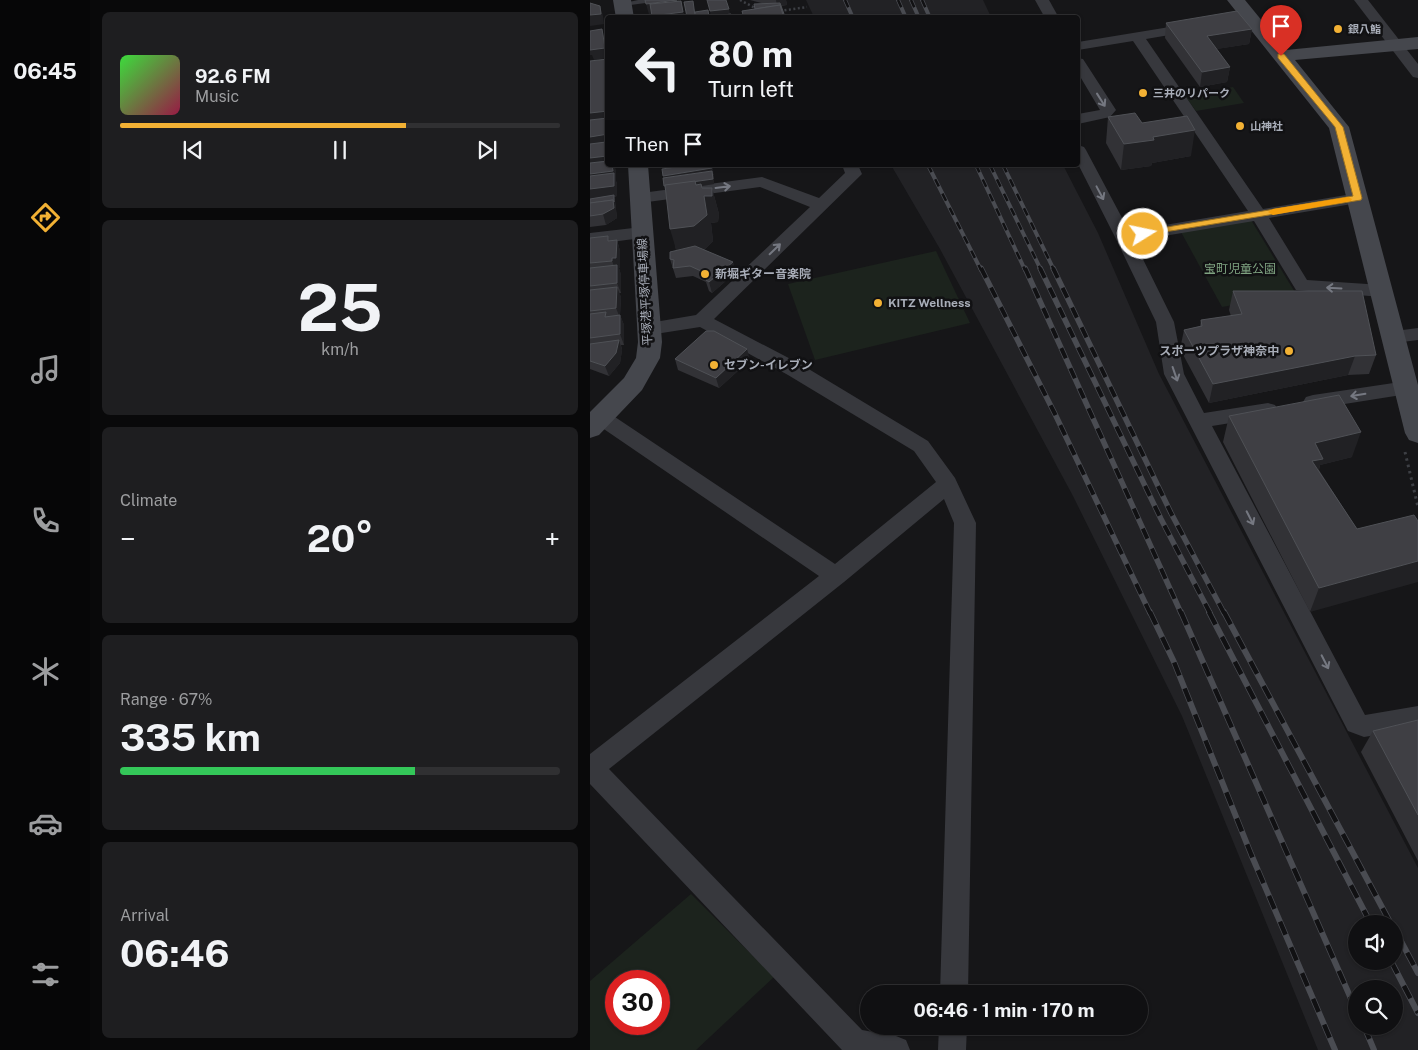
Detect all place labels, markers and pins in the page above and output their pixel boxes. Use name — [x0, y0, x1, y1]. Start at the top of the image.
pin — [1260, 5, 1302, 56]
marker: 銀八鮨 — [1332, 23, 1344, 35]
place label: 銀八鮨 — [1348, 23, 1381, 35]
marker: 三井のリパーク — [1137, 87, 1149, 99]
place label: 三井のリパーク — [1153, 87, 1230, 99]
marker: 山神社 — [1234, 120, 1246, 132]
place label: 山神社 — [1250, 120, 1283, 132]
place label: 新堀ギター音楽院 — [715, 267, 811, 281]
marker: 新堀ギター音楽院 — [699, 268, 711, 280]
place label: KITZ Wellness — [888, 296, 971, 310]
marker: KITZ Wellness — [872, 297, 884, 309]
place label: スポーツプラザ神奈中 — [1159, 344, 1279, 358]
marker: スポーツプラザ神奈中 — [1283, 345, 1295, 357]
place label: セブン-イレブン — [724, 358, 813, 372]
marker: セブン-イレブン — [708, 359, 720, 371]

